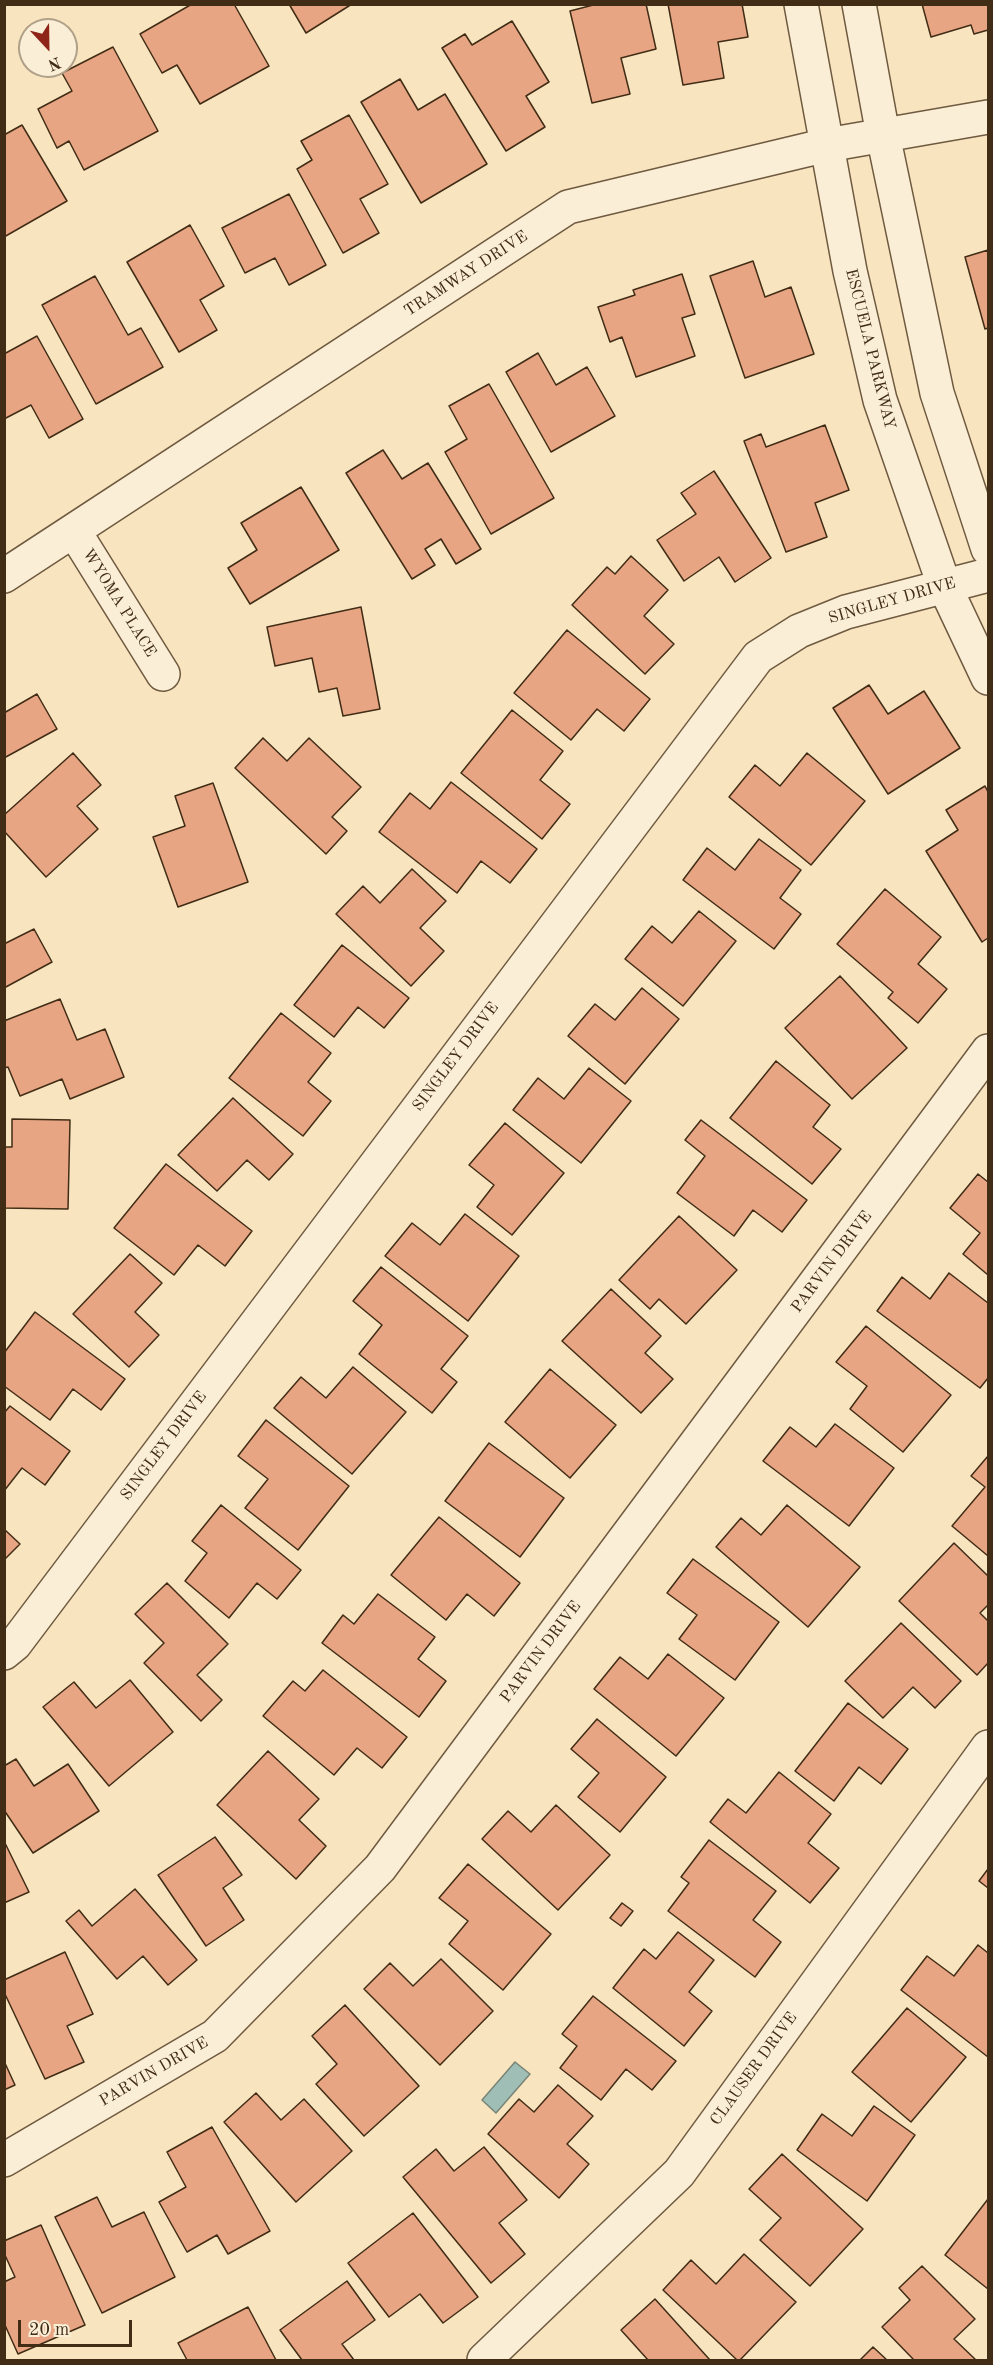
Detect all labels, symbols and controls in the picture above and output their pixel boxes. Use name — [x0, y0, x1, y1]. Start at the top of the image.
north arrow — [18, 18, 78, 78]
text: N — [45, 53, 63, 73]
street label: TRAMWAY DRIVE — [401, 227, 531, 321]
street label: ESCUELA PARKWAY — [841, 267, 899, 431]
street label: WYOMA PLACE — [78, 545, 160, 661]
street label: SINGLEY DRIVE — [826, 574, 958, 628]
street label: SINGLEY DRIVE — [409, 999, 503, 1115]
street label: PARVIN DRIVE — [787, 1207, 877, 1317]
street label: SINGLEY DRIVE — [117, 1388, 211, 1504]
street label: PARVIN DRIVE — [496, 1597, 586, 1707]
street label: CLAUSER DRIVE — [706, 2009, 802, 2129]
street label: PARVIN DRIVE — [96, 2033, 212, 2111]
scale bar — [21, 2308, 135, 2346]
text: 20 m — [29, 2321, 69, 2339]

